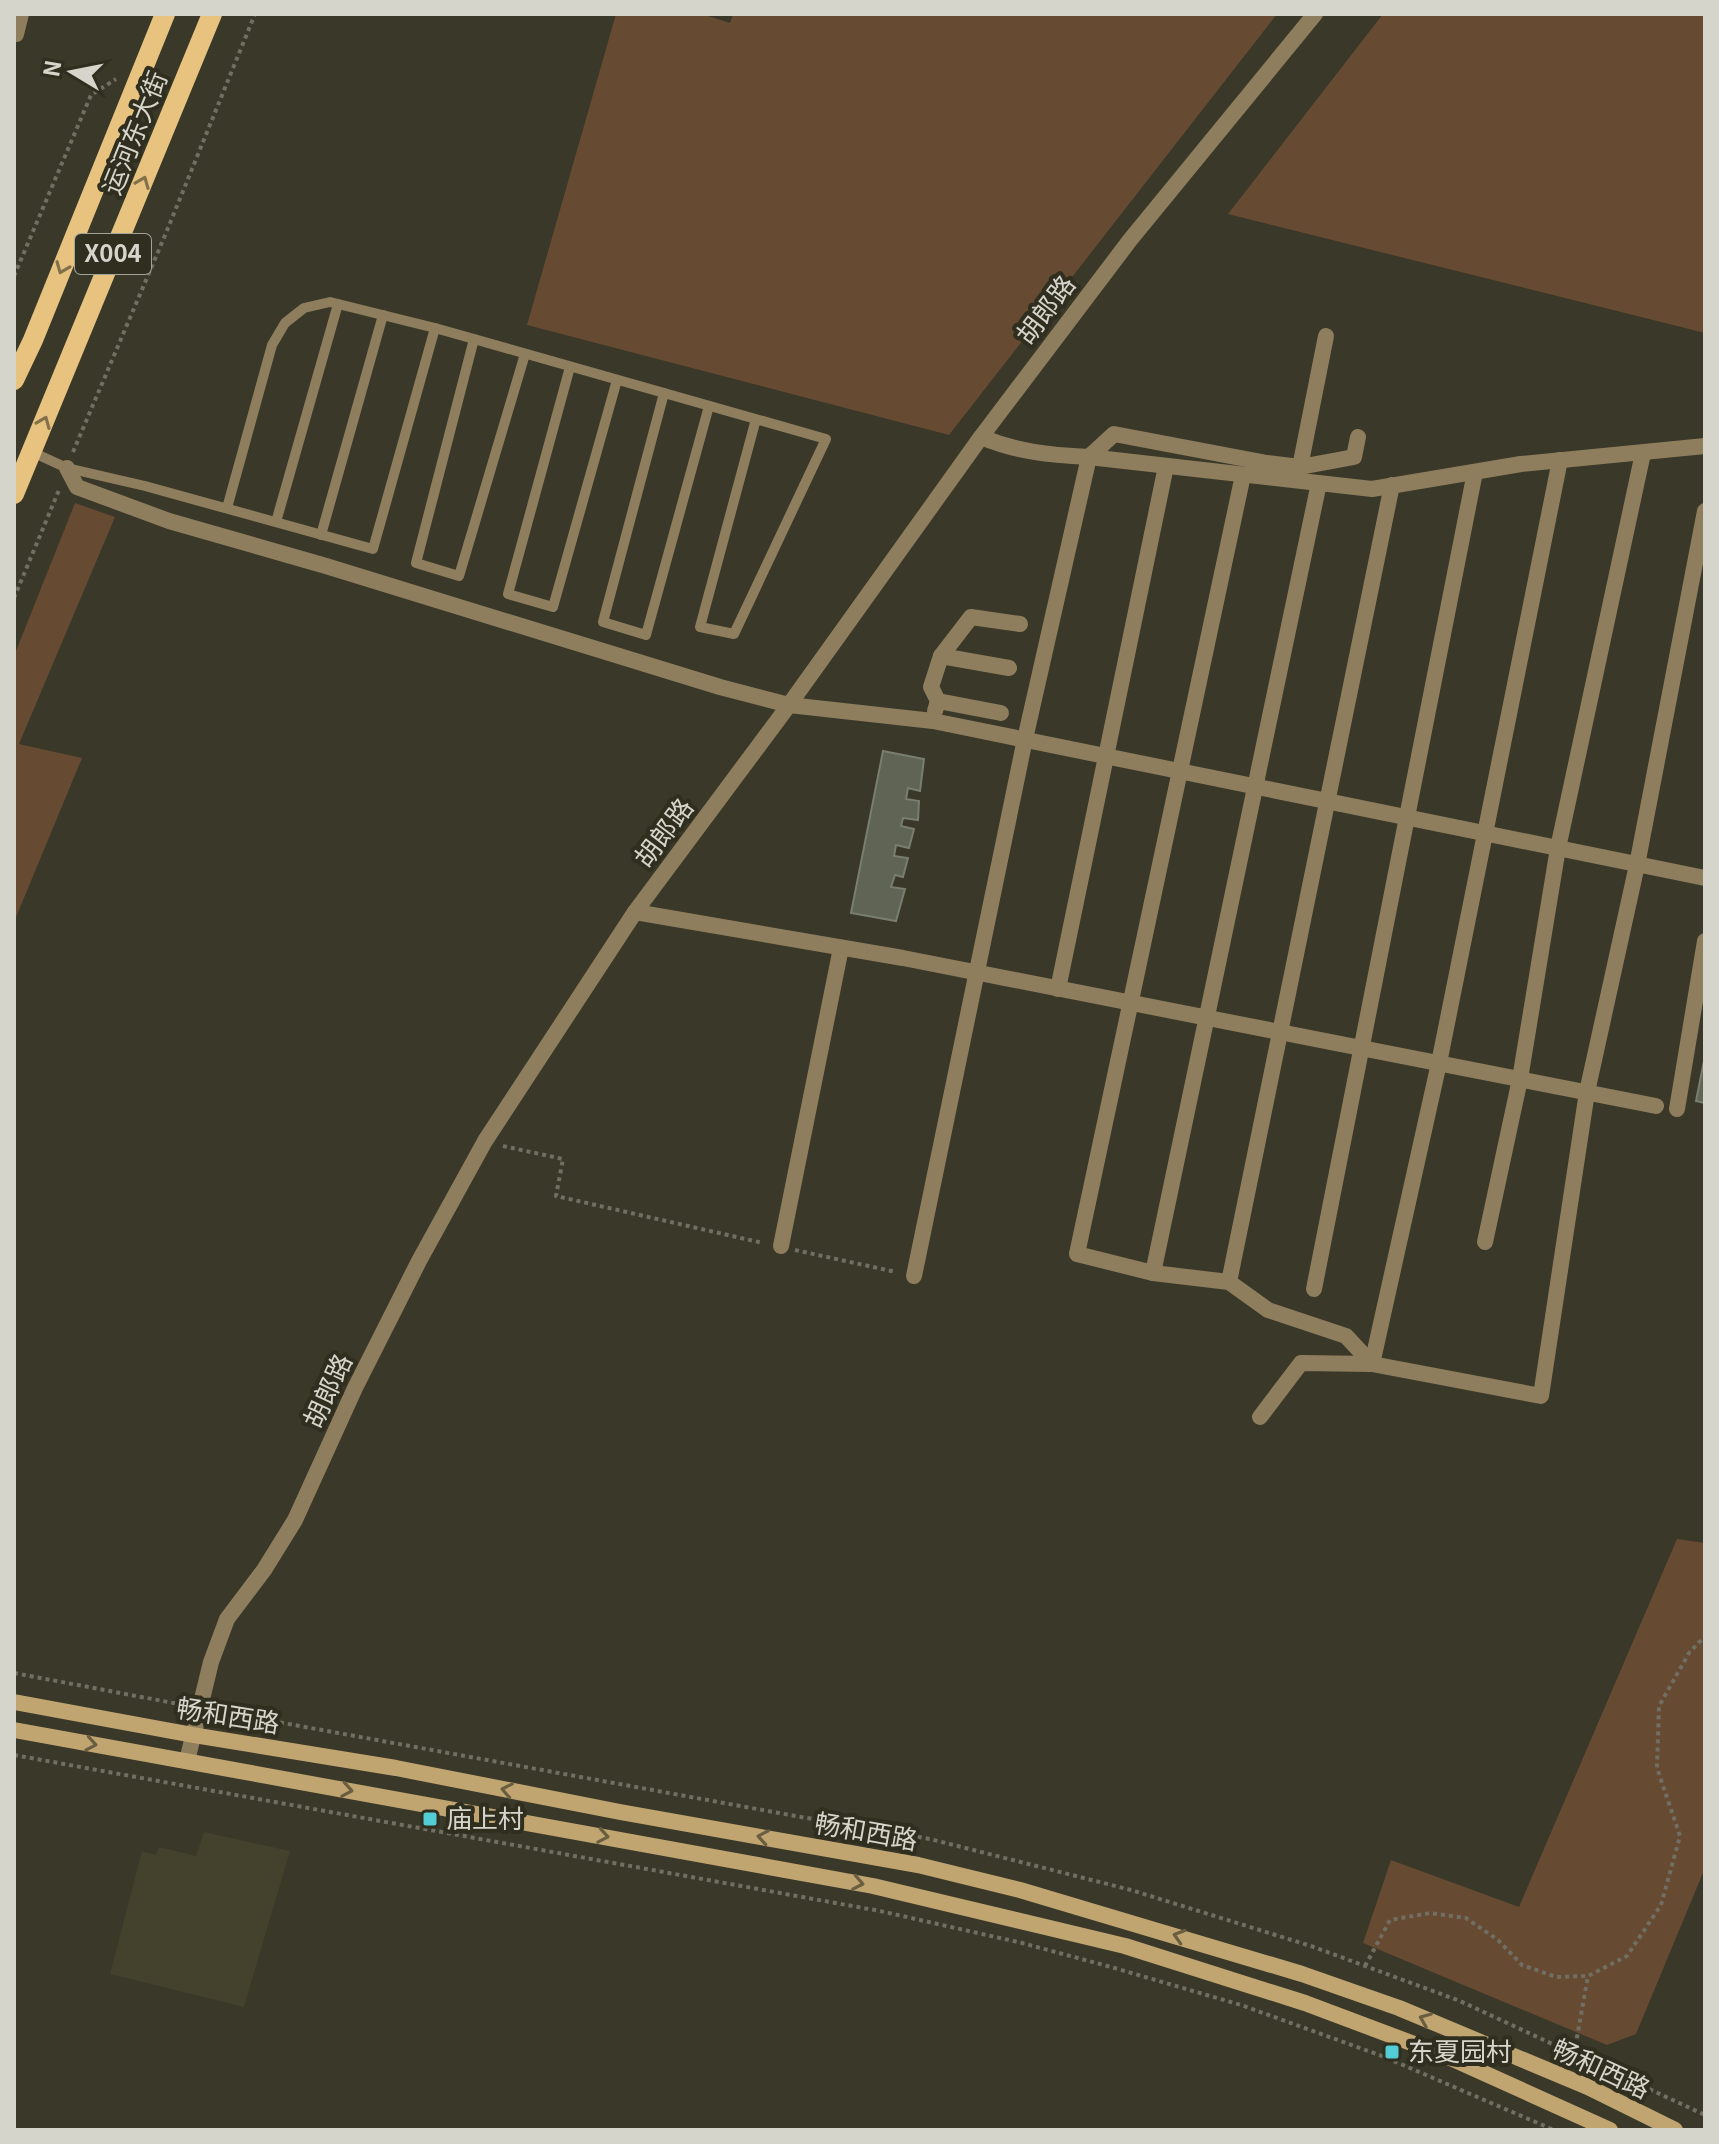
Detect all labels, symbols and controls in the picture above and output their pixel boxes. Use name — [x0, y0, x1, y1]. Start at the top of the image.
north arrow — [32, 32, 112, 112]
text: N — [33, 57, 68, 79]
street label: 运河东大街 — [91, 65, 174, 199]
one-way arrow — [133, 176, 150, 190]
road number: X004 — [75, 234, 151, 274]
one-way arrow — [55, 260, 72, 274]
street label: 胡郎路 — [1006, 266, 1082, 351]
one-way arrow — [34, 416, 51, 430]
street label: 胡郎路 — [624, 789, 700, 874]
street label: 胡郎路 — [292, 1347, 359, 1433]
street label: 畅和西路 — [174, 1687, 283, 1740]
one-way arrow — [84, 1734, 98, 1751]
one-way arrow — [340, 1780, 353, 1797]
one-way arrow — [500, 1782, 514, 1799]
place label: 庙上村 — [446, 1798, 524, 1835]
street label: 畅和西路 — [812, 1802, 921, 1857]
marker: 庙上村 — [421, 1810, 439, 1828]
one-way arrow — [596, 1826, 609, 1843]
one-way arrow — [756, 1830, 769, 1847]
one-way arrow — [851, 1874, 865, 1891]
one-way arrow — [1172, 1929, 1186, 1945]
one-way arrow — [1419, 2012, 1433, 2028]
street label: 畅和西路 — [1547, 2028, 1657, 2105]
place label: 东夏园村 — [1408, 2031, 1512, 2068]
marker: 东夏园村 — [1383, 2043, 1401, 2061]

